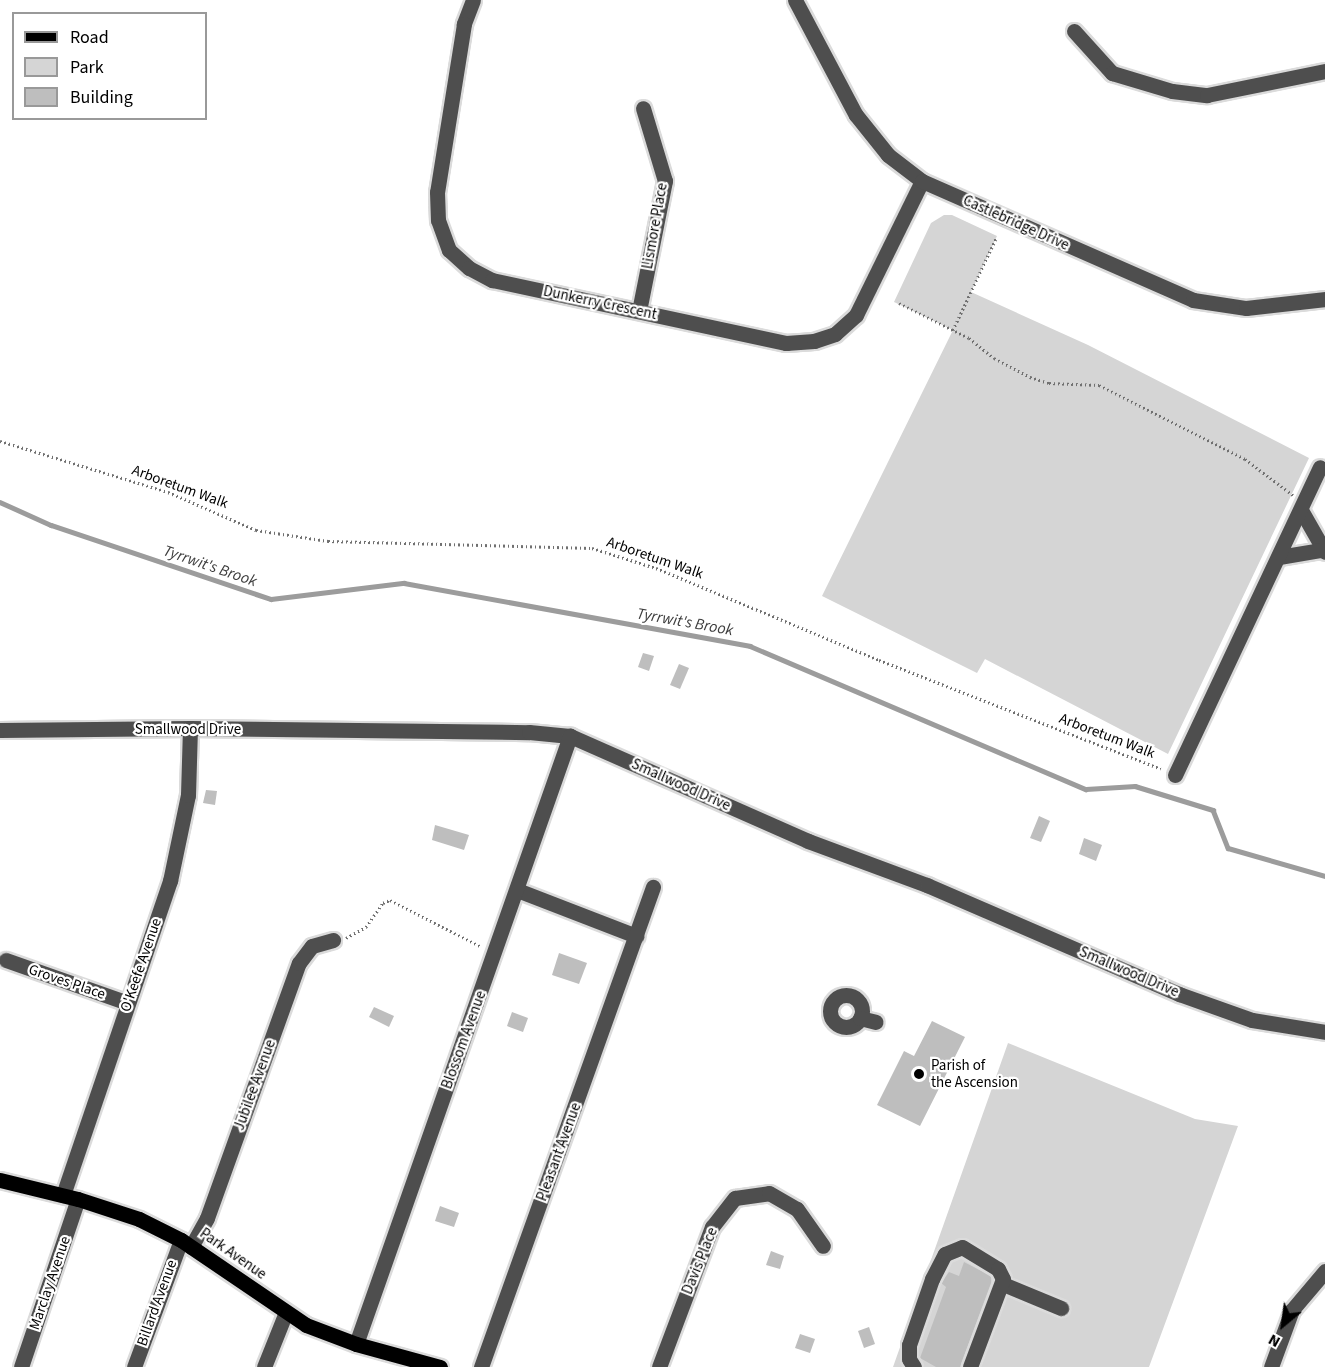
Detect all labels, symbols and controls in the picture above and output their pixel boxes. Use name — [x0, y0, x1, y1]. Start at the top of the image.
legend — [12, 12, 207, 120]
text: Road — [70, 25, 109, 50]
text: Park — [70, 55, 104, 80]
text: Building — [70, 85, 133, 110]
street label: Lismore Place — [639, 182, 671, 270]
street label: Castlebridge Drive — [960, 192, 1072, 254]
street label: Dunkerry Crescent — [542, 282, 658, 324]
street label: Arboretum Walk — [129, 461, 231, 513]
street label: Arboretum Walk — [604, 533, 706, 583]
water label: Tyrrwit's Brook — [161, 541, 259, 591]
water label: Tyrrwit's Brook — [635, 604, 735, 640]
street label: Arboretum Walk — [1057, 709, 1157, 763]
street label: Smallwood Drive — [135, 721, 241, 739]
street label: Smallwood Drive — [629, 755, 733, 815]
street label: O'Keefe Avenue — [117, 916, 165, 1014]
street label: Smallwood Drive — [1076, 943, 1182, 1001]
street label: Groves Place — [26, 960, 108, 1004]
street label: Blossom Avenue — [438, 988, 490, 1092]
street label: Jubilee Avenue — [230, 1037, 280, 1133]
place label: Parish of the Ascension — [931, 1056, 1018, 1091]
marker: Parish of the Ascension — [912, 1067, 926, 1081]
street label: Pleasant Avenue — [533, 1100, 585, 1204]
street label: Park Avenue — [196, 1224, 270, 1284]
street label: Davis Place — [678, 1225, 722, 1297]
street label: Marclay Avenue — [26, 1234, 74, 1332]
street label: Billard Avenue — [133, 1257, 181, 1349]
north arrow — [1253, 1295, 1313, 1355]
text: N — [1264, 1329, 1284, 1353]

